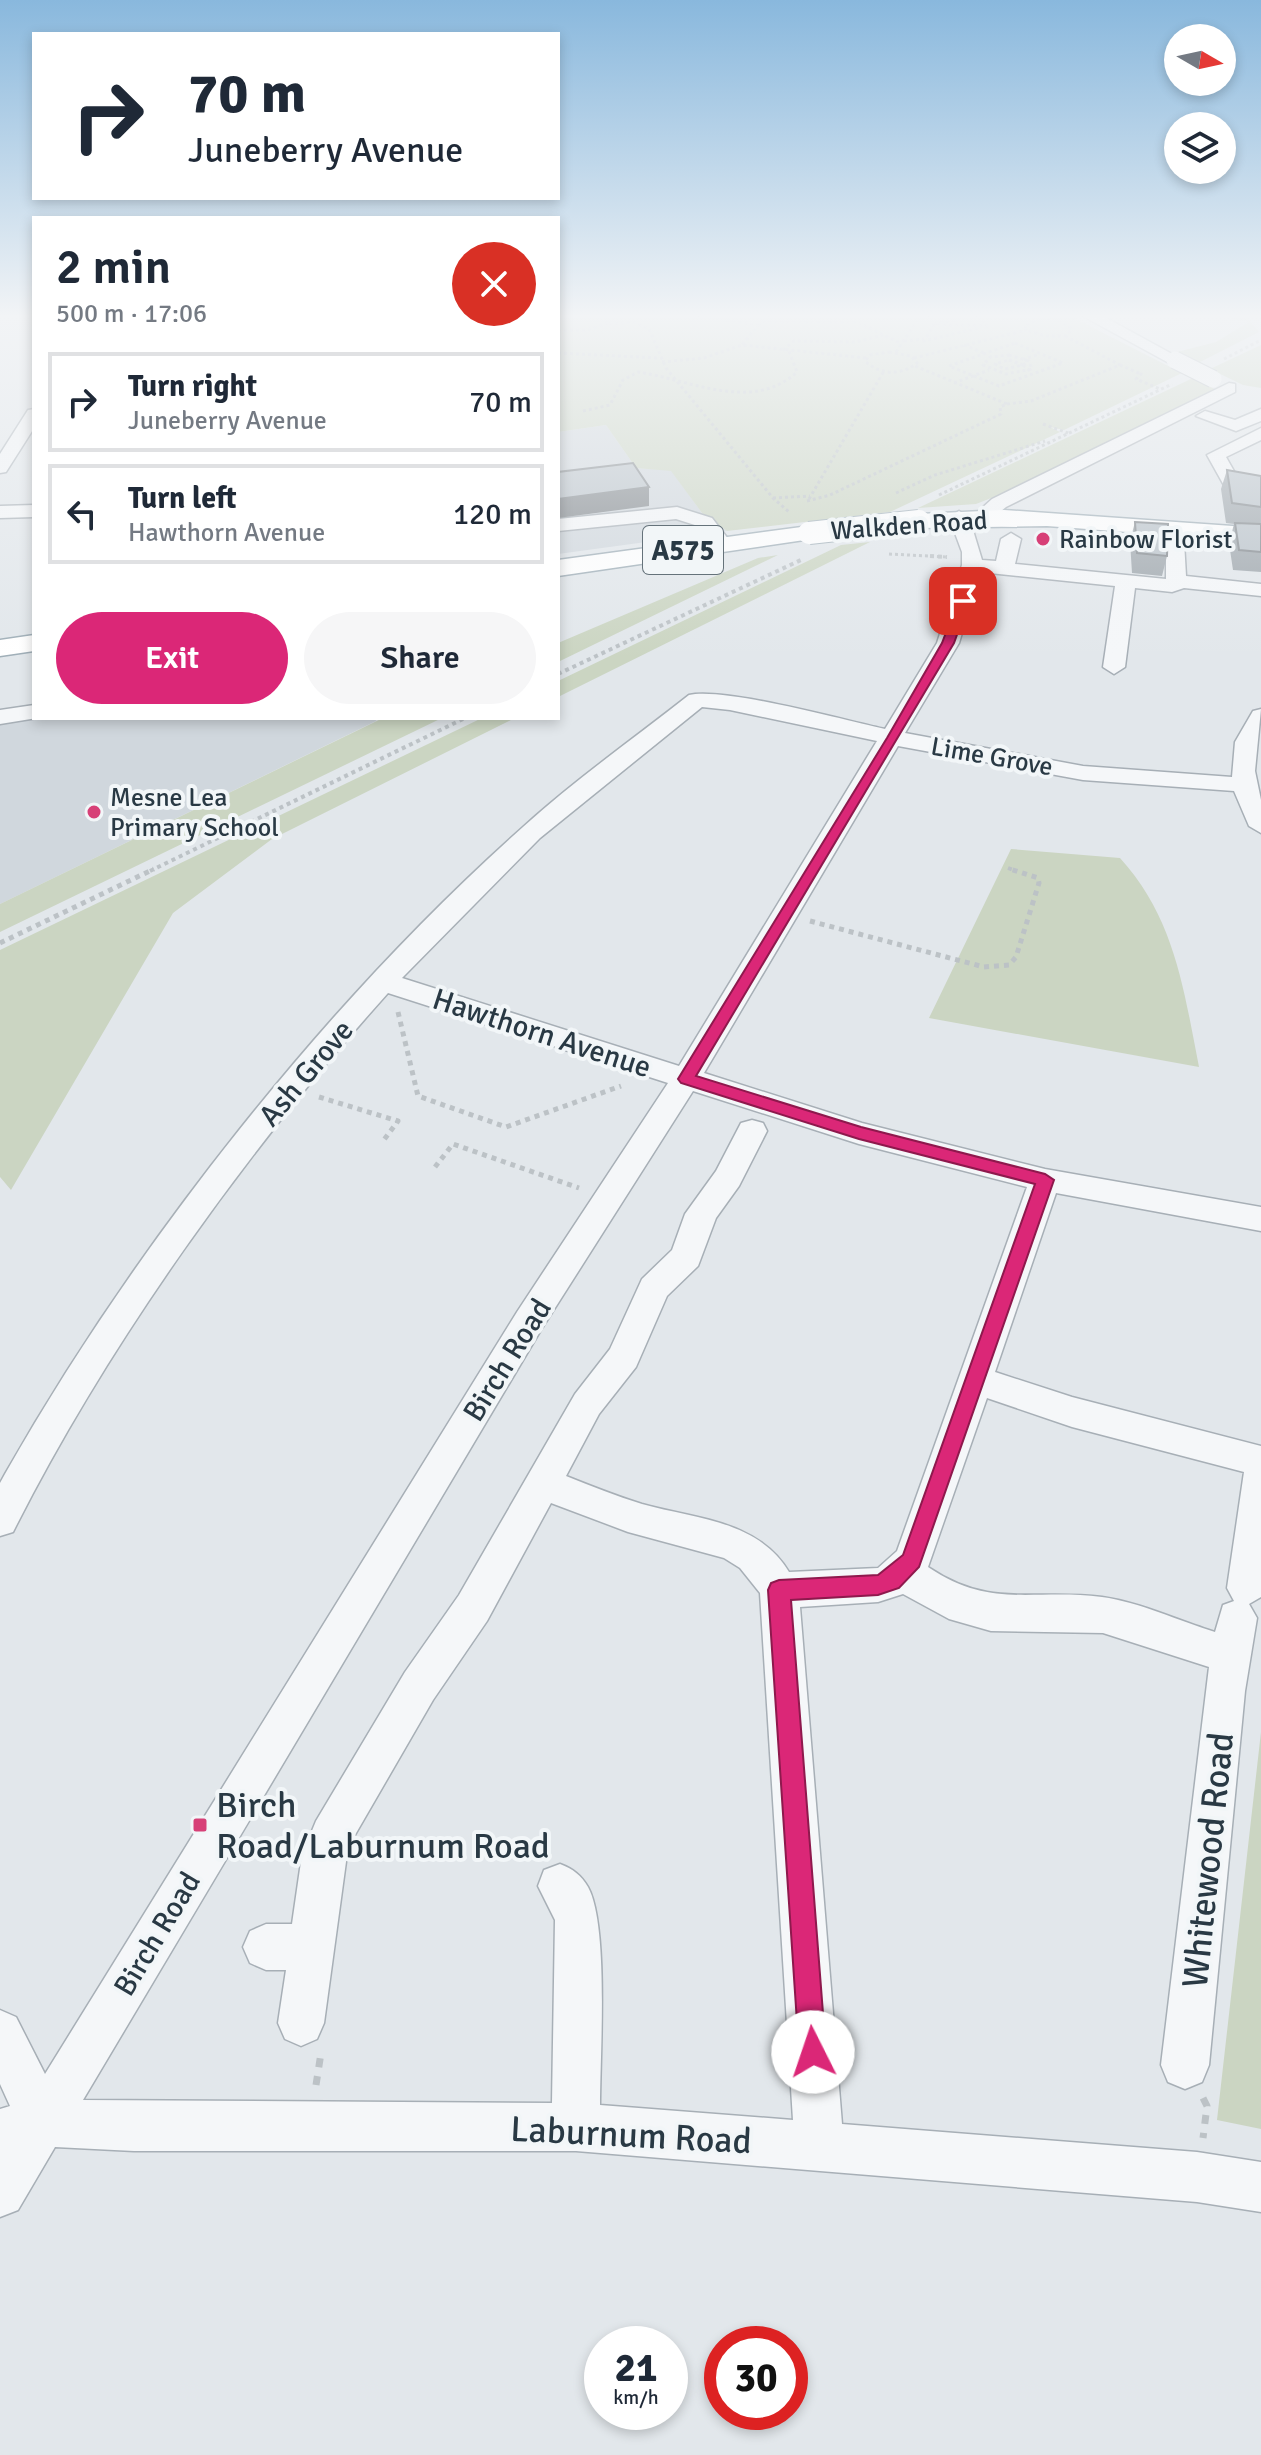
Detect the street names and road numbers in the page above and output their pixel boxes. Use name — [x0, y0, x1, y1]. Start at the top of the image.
street label: Walkden Road — [830, 505, 989, 547]
road number: A575 — [643, 526, 723, 574]
street label: Lime Grove — [928, 731, 1055, 783]
street label: Hawthorn Avenue — [428, 981, 656, 1086]
street label: Ash Grove — [251, 1012, 362, 1134]
street label: Birch Road — [455, 1292, 560, 1429]
street label: Whitewood Road — [1173, 1730, 1244, 1990]
street label: Birch Road — [106, 1866, 209, 2003]
street label: Laburnum Road — [509, 2107, 753, 2164]

